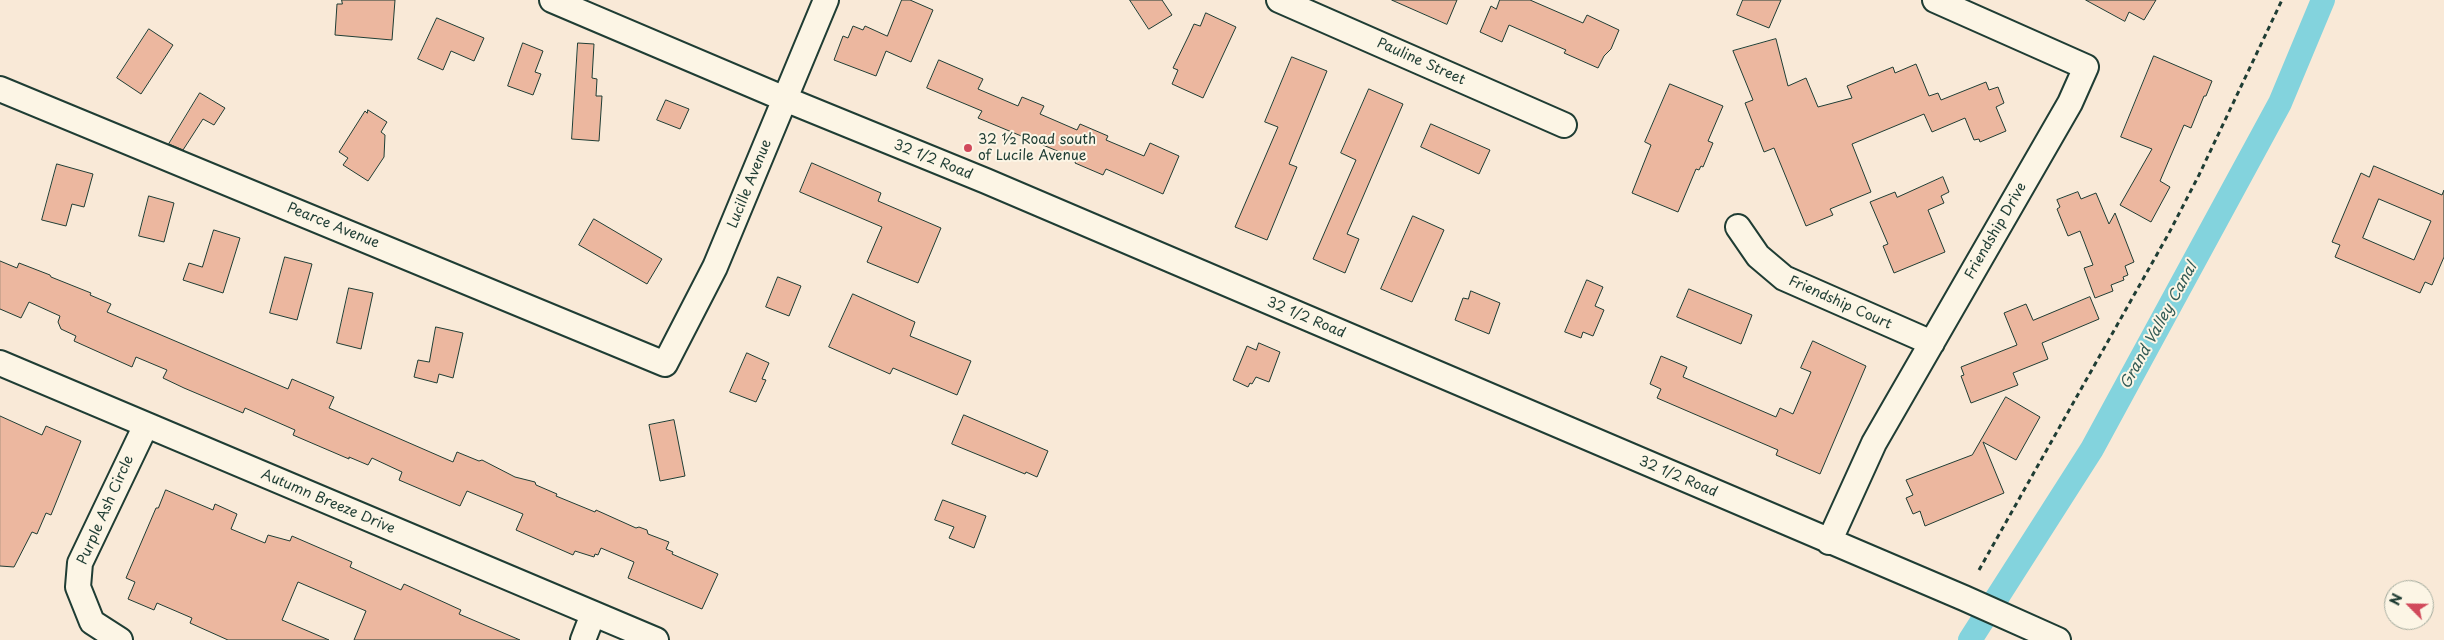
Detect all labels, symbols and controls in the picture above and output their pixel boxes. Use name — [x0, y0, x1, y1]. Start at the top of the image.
street label: Pauline Street — [1374, 35, 1468, 89]
place label: 32 ½ Road south of Lucile Avenue — [978, 132, 1096, 164]
street label: Lucille Avenue — [725, 137, 775, 231]
street label: 32 1/2 Road — [891, 137, 975, 183]
marker: 32 ½ Road south of Lucile Avenue — [962, 142, 974, 154]
street label: Friendship Drive — [1962, 180, 2030, 282]
street label: Pearce Avenue — [284, 200, 382, 252]
water label: Grand Valley Canal — [2117, 260, 2201, 392]
street label: Friendship Court — [1786, 273, 1894, 333]
street label: 32 1/2 Road — [1264, 294, 1348, 342]
street label: Purple Ash Circle — [74, 453, 138, 567]
street label: 32 1/2 Road — [1636, 453, 1720, 501]
street label: Autumn Breeze Drive — [259, 466, 397, 538]
north arrow — [2384, 580, 2434, 630]
text: N — [2384, 590, 2407, 609]

